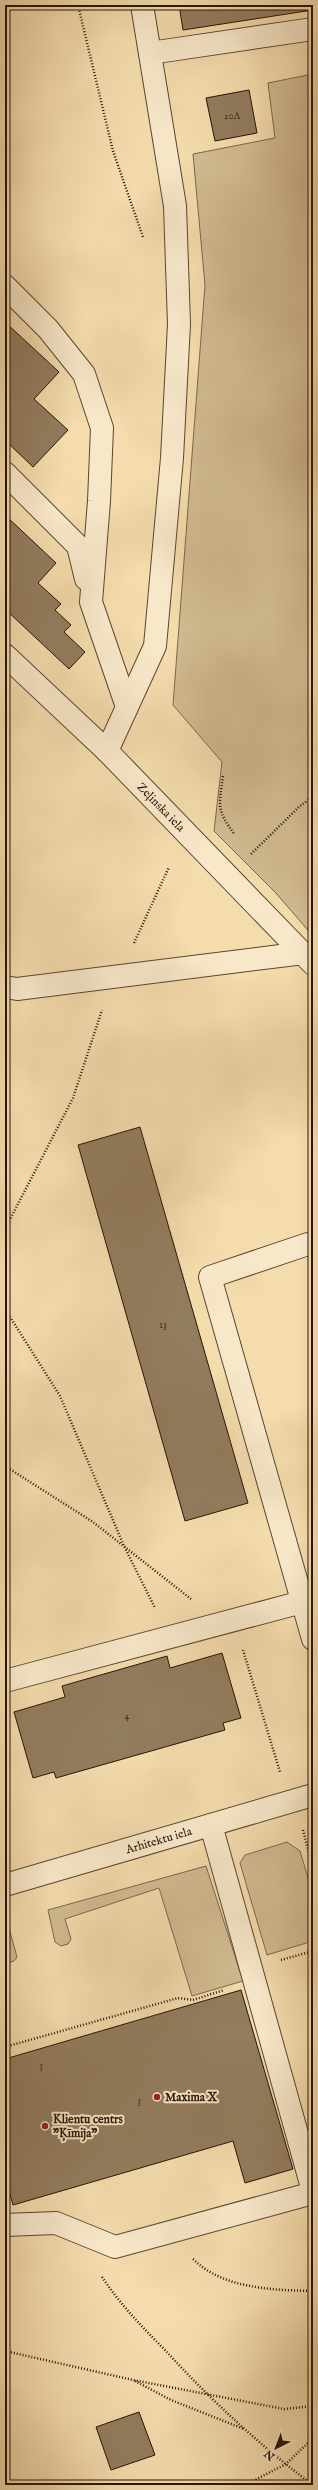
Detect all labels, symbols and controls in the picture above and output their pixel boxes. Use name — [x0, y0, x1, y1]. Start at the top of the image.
house number: 20A — [224, 110, 240, 123]
street label: Zeļinska iela — [134, 780, 188, 836]
house number: 13 — [159, 1319, 167, 1332]
house number: 4 — [125, 1710, 130, 1723]
street label: Arhitektu iela — [123, 1824, 194, 1858]
house number: 3 — [39, 2060, 43, 2073]
place label: Maxima X — [165, 2090, 218, 2105]
marker: Maxima X — [152, 2092, 162, 2102]
house number: 3 — [137, 2095, 141, 2108]
place label: Klientu centrs "Ķīmija" — [53, 2112, 123, 2142]
marker: Klientu centrs "Ķīmija" — [40, 2121, 50, 2131]
north arrow — [256, 2428, 296, 2468]
text: N — [261, 2446, 279, 2464]

